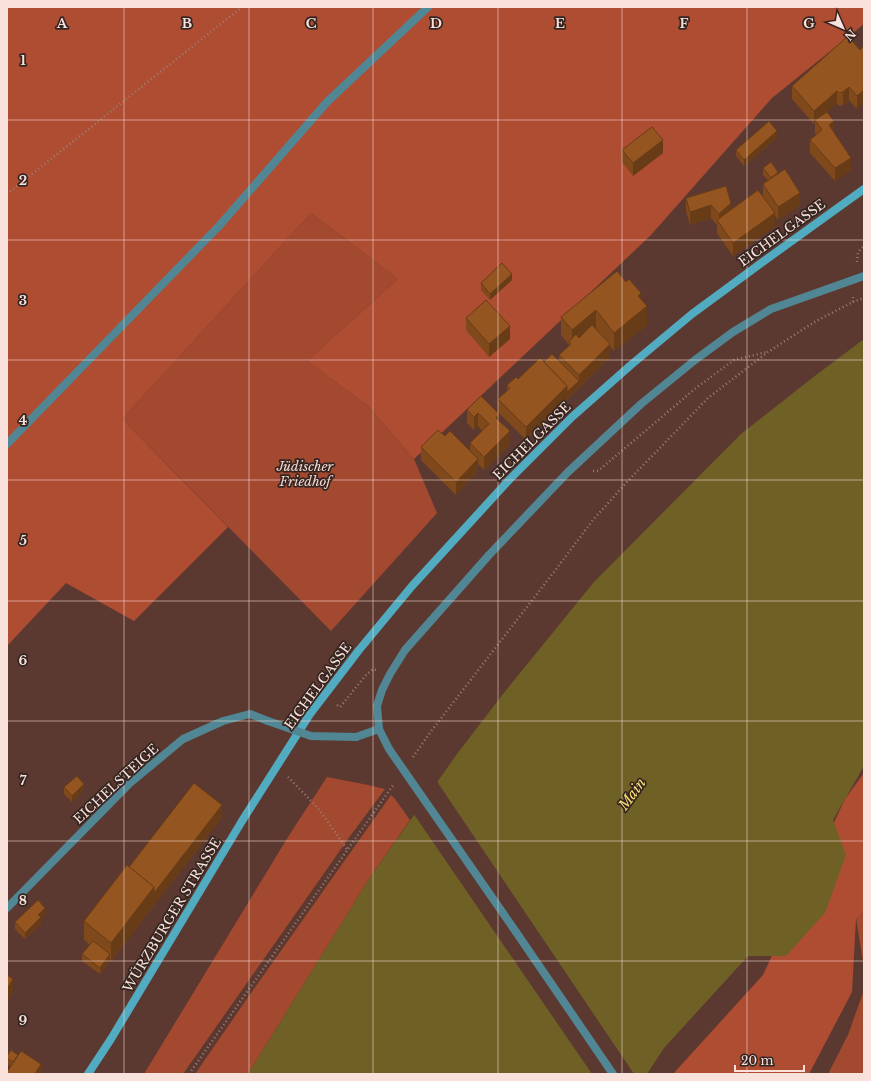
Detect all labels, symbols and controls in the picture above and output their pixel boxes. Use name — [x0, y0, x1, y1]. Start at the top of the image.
north arrow — [823, 8, 863, 48]
text: A — [56, 15, 68, 32]
text: B — [182, 15, 192, 32]
text: C — [306, 15, 317, 32]
text: D — [430, 15, 442, 32]
text: E — [555, 15, 565, 32]
text: F — [680, 15, 689, 32]
text: G — [803, 15, 815, 32]
text: N — [841, 26, 859, 44]
text: 1 — [20, 52, 26, 69]
text: 2 — [19, 172, 27, 189]
street label: EICHELGASSE — [735, 196, 829, 270]
text: 3 — [19, 292, 27, 309]
street label: EICHELGASSE — [489, 398, 575, 484]
text: 4 — [19, 412, 28, 429]
park label: Jüdischer Friedhof — [276, 458, 334, 490]
text: 5 — [19, 532, 27, 549]
street label: EICHELGASSE — [281, 639, 355, 733]
text: 6 — [19, 652, 28, 669]
street label: EICHELSTEIGE — [70, 740, 162, 828]
text: 7 — [20, 772, 27, 789]
water label: Main — [614, 774, 650, 814]
street label: WÜRZBURGER STRASSE — [118, 834, 225, 996]
text: 8 — [19, 892, 27, 909]
text: 9 — [19, 1012, 28, 1029]
scale bar — [735, 1047, 804, 1073]
text: 20 m — [741, 1053, 773, 1068]

